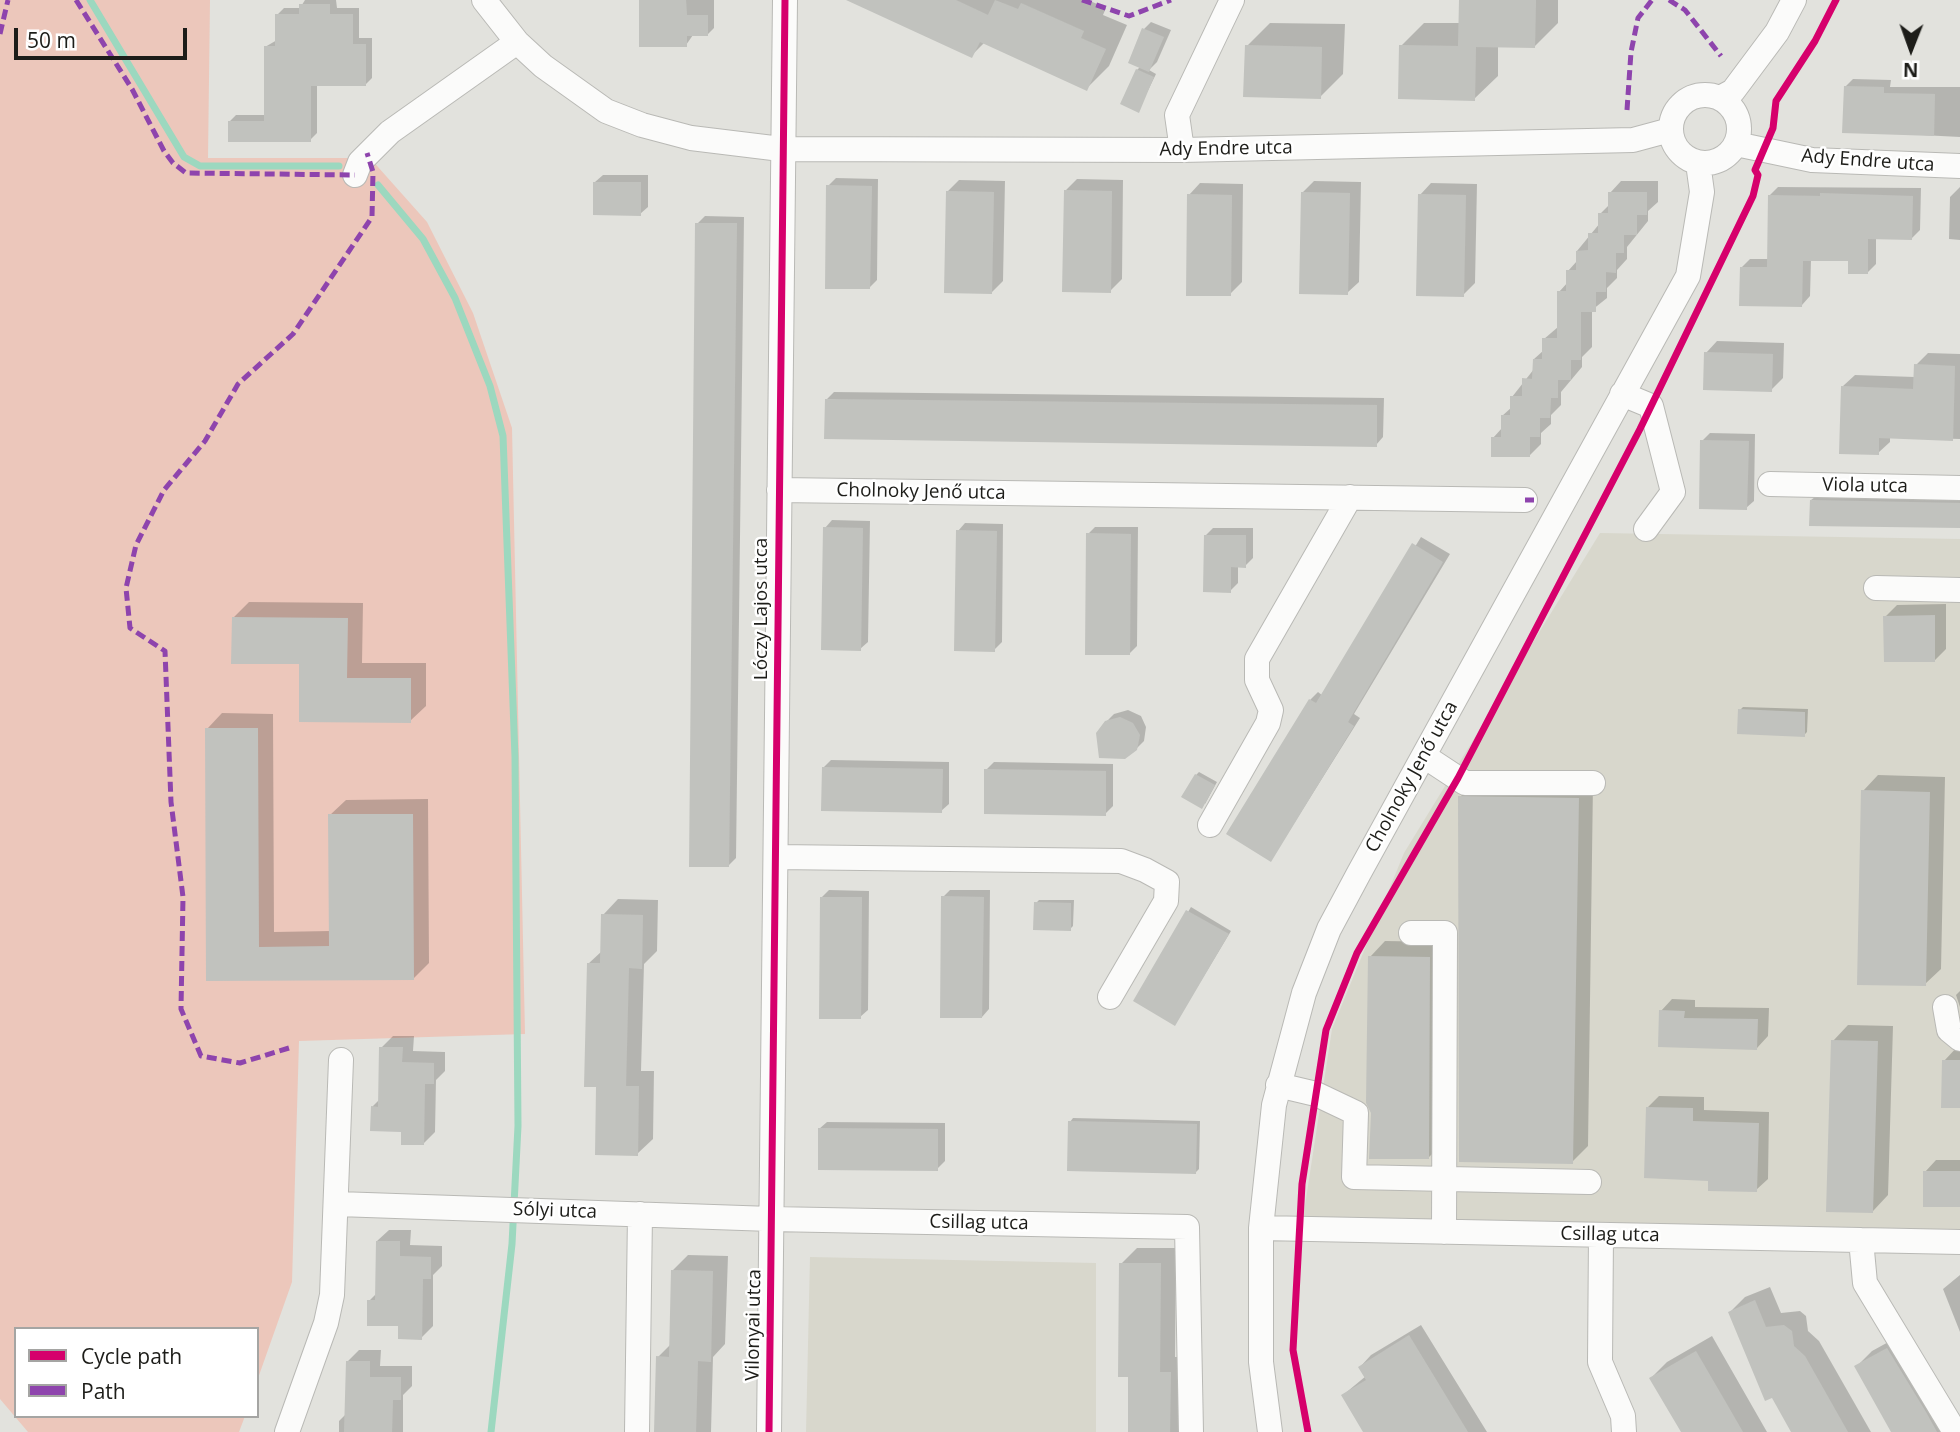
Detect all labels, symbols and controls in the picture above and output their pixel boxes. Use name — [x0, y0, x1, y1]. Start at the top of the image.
scale bar — [18, 14, 191, 58]
north arrow — [1876, 14, 1946, 84]
text: 50 m — [27, 26, 76, 54]
text: N — [1903, 57, 1919, 83]
street label: Ady Endre utca — [1159, 136, 1293, 162]
street label: Ady Endre utca — [1801, 145, 1935, 177]
street label: Viola utca — [1822, 474, 1908, 498]
street label: Cholnoky Jenő utca — [836, 479, 1006, 505]
street label: Lóczy Lajos utca — [751, 538, 773, 680]
street label: Cholnoky Jenő utca — [1361, 697, 1463, 857]
street label: Sólyi utca — [513, 1198, 597, 1224]
street label: Csillag utca — [929, 1211, 1029, 1235]
street label: Csillag utca — [1560, 1223, 1660, 1247]
street label: Vilonyai utca — [742, 1269, 766, 1381]
legend — [14, 1327, 259, 1418]
text: Cycle path — [81, 1342, 182, 1370]
text: Path — [81, 1377, 126, 1405]

